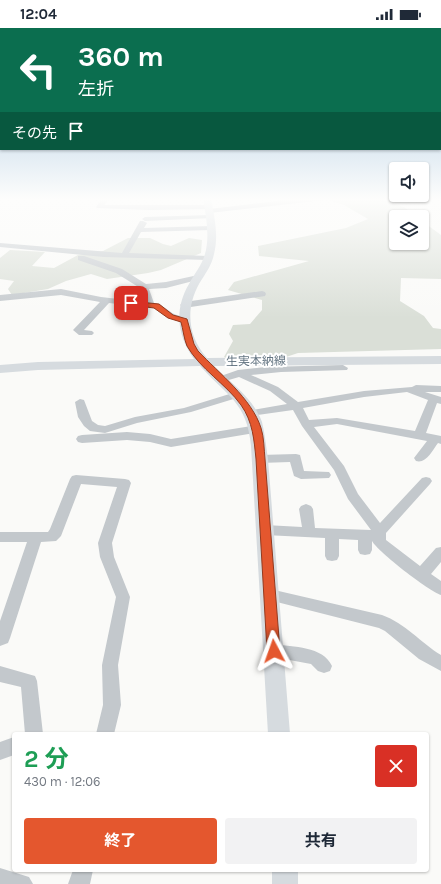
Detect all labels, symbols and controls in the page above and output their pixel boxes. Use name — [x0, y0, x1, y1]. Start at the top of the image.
text: 12:04 — [20, 5, 57, 23]
text: 360 m — [78, 40, 164, 73]
icon: left — [12, 44, 64, 96]
text: 左折 — [78, 78, 114, 100]
icon: arrive — [65, 120, 87, 142]
text: その先 — [12, 124, 57, 142]
map controls — [389, 162, 429, 250]
button: sound — [389, 162, 429, 202]
button: layers — [389, 210, 429, 250]
pin — [114, 286, 148, 320]
icon: arrive — [120, 292, 142, 314]
street label: 生実本納線 — [226, 353, 286, 369]
position arrow — [253, 630, 295, 672]
text: 2 分 — [24, 745, 69, 773]
button: close — [375, 745, 417, 787]
text: 430 m · 12:06 — [24, 774, 100, 789]
button: 終了 — [24, 818, 217, 864]
button: 共有 — [225, 818, 417, 864]

